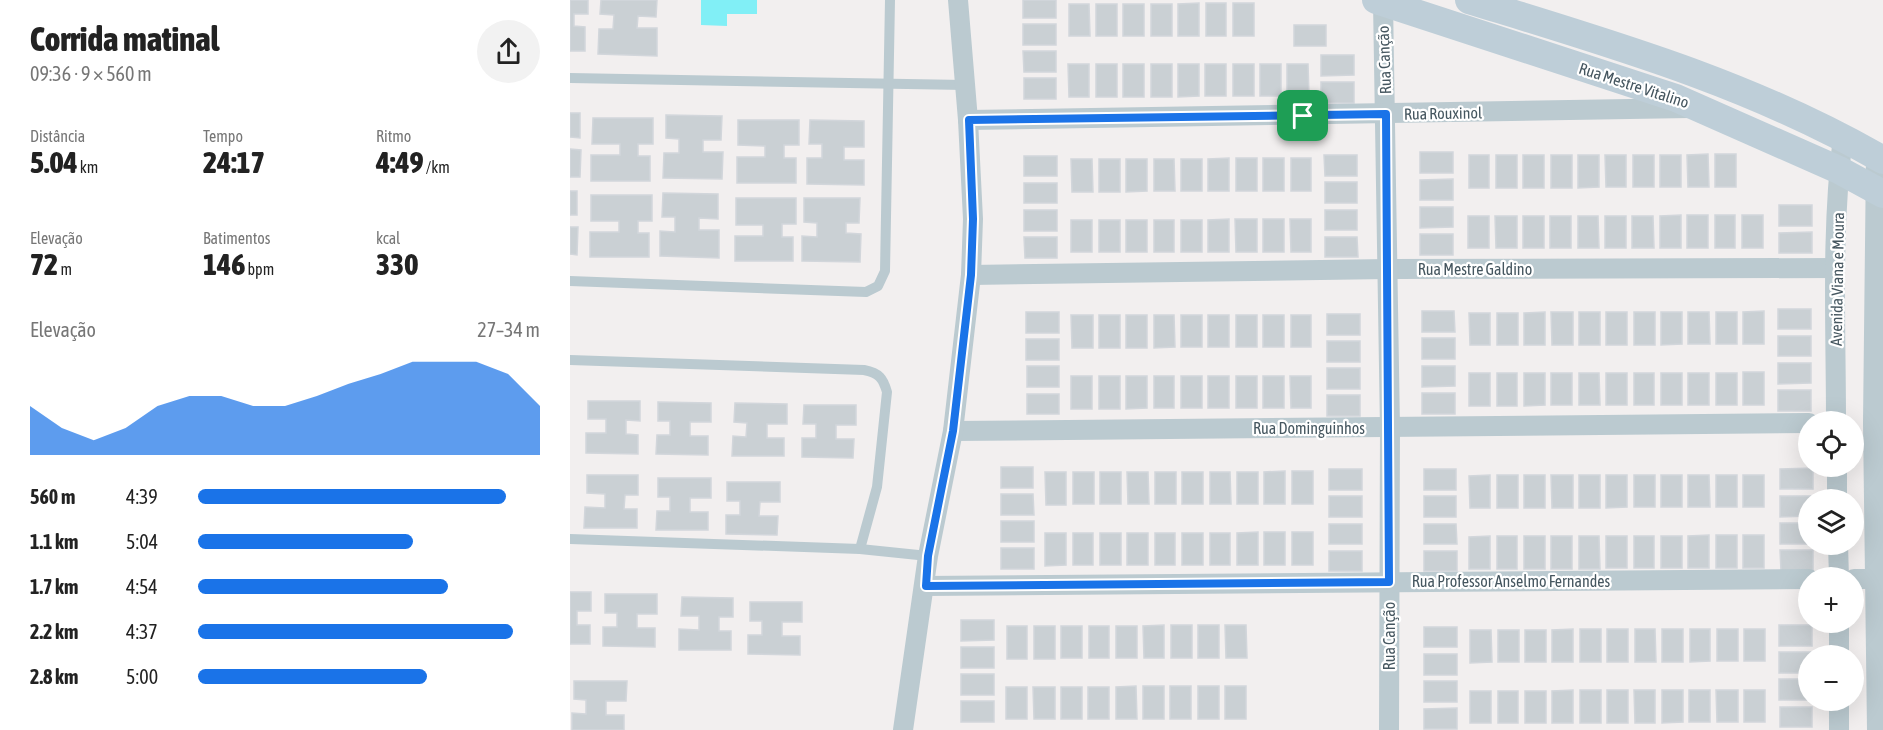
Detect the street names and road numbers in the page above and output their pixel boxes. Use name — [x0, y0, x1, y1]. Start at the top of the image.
street label: Rua Canção — [1374, 25, 1395, 95]
street label: Rua Mestre Vitalino — [1577, 59, 1691, 111]
street label: Rua Rouxinol — [1404, 103, 1483, 123]
street label: Avenida Viana e Moura — [1827, 212, 1847, 346]
street label: Rua Mestre Galdino — [1418, 260, 1532, 278]
street label: Rua Dominguinhos — [1253, 419, 1365, 438]
street label: Rua Professor Anselmo Fernandes — [1412, 572, 1611, 590]
street label: Rua Canção — [1380, 602, 1399, 670]

